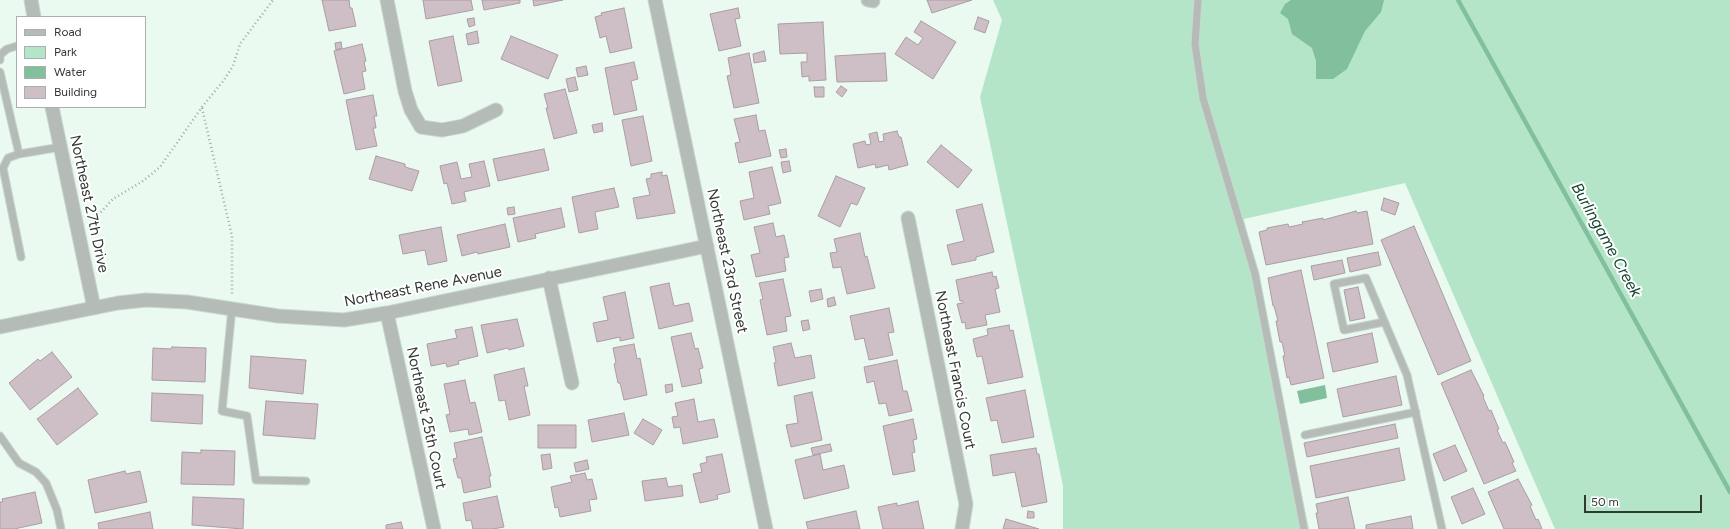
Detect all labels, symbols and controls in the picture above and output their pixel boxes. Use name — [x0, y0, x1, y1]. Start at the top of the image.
legend — [16, 16, 146, 108]
text: Road — [54, 25, 82, 39]
text: Park — [54, 45, 77, 59]
text: Water — [54, 65, 86, 79]
text: Building — [54, 85, 97, 99]
street label: Northeast 27th Drive — [66, 133, 112, 275]
water label: Burlingame Creek — [1567, 180, 1645, 300]
street label: Northeast 23rd Street — [703, 187, 751, 335]
street label: Northeast Rene Avenue — [343, 263, 503, 311]
street label: Northeast Francis Court — [931, 289, 979, 451]
street label: Northeast 25th Court — [402, 345, 450, 491]
scale bar — [1586, 487, 1704, 513]
text: 50 m — [1591, 495, 1619, 509]

